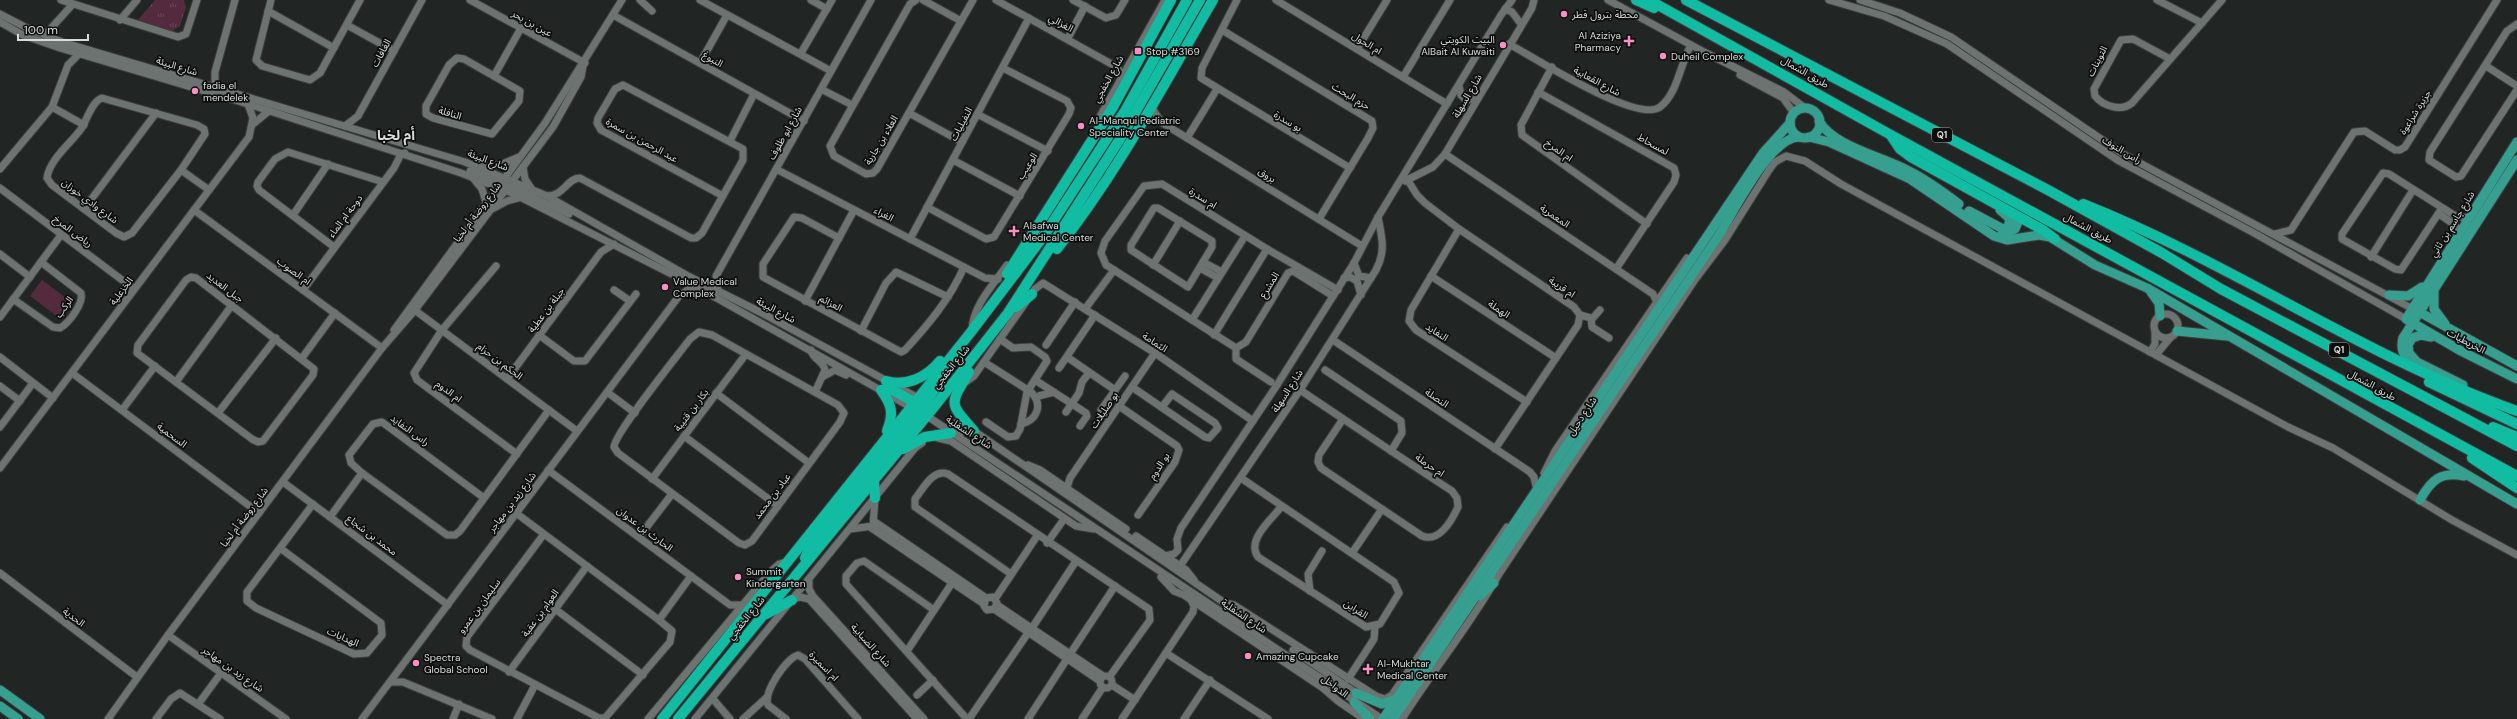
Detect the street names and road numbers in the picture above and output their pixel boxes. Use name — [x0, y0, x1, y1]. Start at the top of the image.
street label: عين بن بحر — [509, 6, 555, 39]
street label: الغزالي — [1046, 11, 1076, 36]
street label: ام الحول — [1349, 29, 1384, 59]
street label: الغافات — [368, 37, 394, 69]
street label: التوينات — [2084, 43, 2110, 79]
street label: النبوغ — [700, 48, 726, 71]
street label: شارع الخفجي — [1090, 53, 1128, 106]
street label: طريق الشمال — [1779, 53, 1832, 91]
street label: شارع البيئة — [154, 54, 199, 79]
street label: شارع القعابية — [1571, 63, 1623, 100]
street label: شارع السهلة — [1449, 72, 1486, 121]
street label: حزم البحث — [1328, 79, 1373, 114]
street label: جزيرة شراعوة — [2396, 87, 2434, 137]
street label: النافلة — [437, 103, 463, 123]
street label: شارع ابو ظلوف — [765, 104, 806, 162]
street label: النفيليات — [947, 105, 975, 143]
street label: بو سدرة — [1272, 108, 1305, 135]
street label: العلاء بن جارية — [861, 113, 901, 167]
street label: عبد الرحمن بن سمرة — [604, 115, 680, 165]
road number: Q1 — [1932, 128, 1952, 142]
street label: لمسحاط — [1635, 130, 1671, 158]
street label: رأس النوف — [2100, 133, 2144, 167]
street label: ام المرخ — [1541, 136, 1575, 166]
street label: شارع البيئة — [465, 146, 510, 175]
street label: الوعيب — [1014, 150, 1040, 182]
street label: بروق — [1256, 164, 1279, 186]
street label: شارع وادي خوزان — [58, 176, 121, 228]
street label: شارع روضة أم لخبا — [450, 179, 506, 246]
street label: ام سدرة — [1186, 184, 1219, 213]
street label: شارع جاسم بن ثاني — [2426, 188, 2479, 260]
street label: دوحة ام الماء — [325, 192, 367, 241]
street label: المعمرية — [1538, 201, 1572, 231]
street label: الغراء — [872, 203, 896, 225]
street label: طريق الشمال — [2061, 210, 2115, 246]
street label: رياض المرخ — [50, 212, 96, 251]
street label: ام الصوب — [273, 254, 314, 289]
street label: جبل العديد — [204, 269, 246, 305]
street label: المشرع — [1256, 270, 1283, 301]
street label: ام قريبة — [1545, 273, 1578, 302]
street label: الخزعلية — [106, 274, 136, 308]
street label: جبلة بن عطية — [525, 285, 567, 335]
street label: العزائم — [817, 291, 845, 315]
street label: الركب — [52, 294, 76, 320]
street label: شارع البيئة — [754, 294, 798, 327]
street label: الهملة — [1486, 297, 1512, 321]
street label: النفايد — [1423, 320, 1451, 344]
street label: الخريطيات — [2445, 325, 2487, 357]
street label: الثمامة — [1140, 329, 1170, 355]
street label: الحكم بن حزام — [473, 340, 526, 384]
street label: شارع الخفجي — [930, 343, 974, 392]
road number: Q1 — [2329, 343, 2349, 357]
street label: طريق الشمال — [2346, 366, 2399, 404]
street label: شارع السهلة — [1268, 367, 1307, 415]
street label: ام الدوم — [432, 377, 465, 407]
street label: النصلة — [1423, 385, 1451, 411]
street label: بكار بن قتيبة — [671, 386, 711, 434]
street label: بو صليلات — [1087, 389, 1121, 431]
street label: شارع دحيل — [1564, 394, 1601, 438]
street label: راس النفايد — [388, 411, 432, 449]
street label: شارع الشفلية — [943, 412, 995, 453]
street label: السحمية — [154, 420, 190, 450]
street label: بو الدوم — [1145, 450, 1174, 483]
street label: ام حرملة — [1412, 451, 1447, 481]
street label: شارع زيد بن مهاجر — [484, 469, 540, 536]
street label: عباد بن محمد — [751, 470, 793, 522]
street label: شارع روضة أم لخبا — [217, 484, 273, 551]
street label: الحارث بن عدوان — [614, 504, 676, 554]
street label: محمد بن شجاع — [343, 512, 400, 559]
street label: سليمان بن عمرو — [455, 576, 503, 636]
street label: العوام بن عقبة — [518, 587, 563, 641]
street label: شارع الخفجي — [725, 594, 769, 643]
street label: شارع الشفلية — [1218, 596, 1269, 637]
street label: القراين — [1341, 596, 1371, 622]
street label: الحدية — [60, 604, 88, 630]
street label: شارع الضبابية — [847, 620, 894, 670]
street label: الهدايات — [325, 624, 361, 650]
street label: شارع زيد بن مهاجر — [198, 642, 266, 696]
street label: ام اسميرة — [805, 648, 842, 685]
street label: الدواخل — [1319, 672, 1351, 700]

